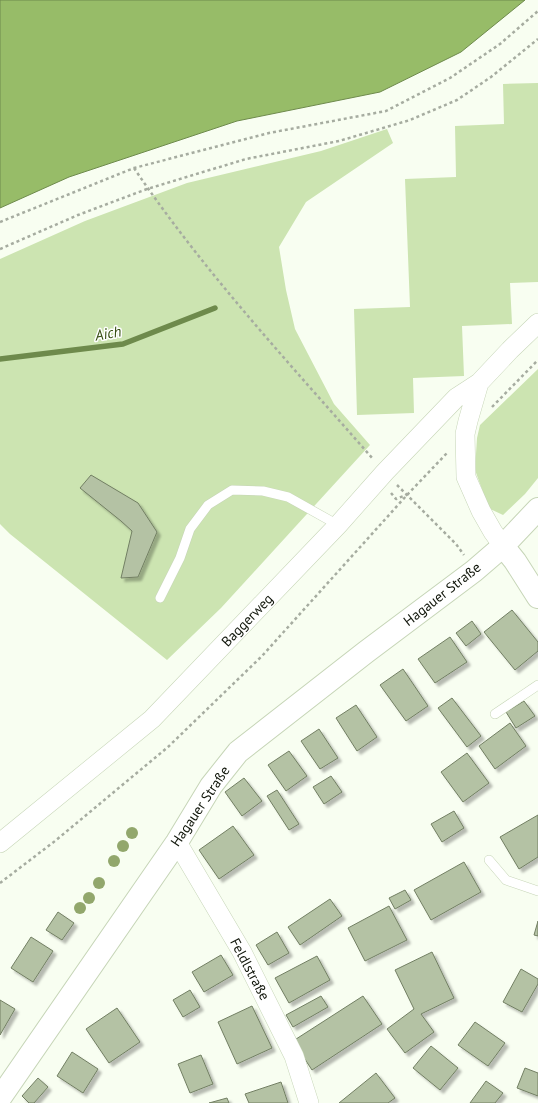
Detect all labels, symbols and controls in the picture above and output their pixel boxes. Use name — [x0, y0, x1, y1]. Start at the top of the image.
water label: Aich — [92, 321, 123, 345]
street label: Hagauer Straße — [400, 558, 484, 630]
street label: Baggerweg — [217, 590, 277, 650]
street label: Hagauer Straße — [166, 762, 234, 850]
street label: Feldlstraße — [226, 935, 274, 1003]

